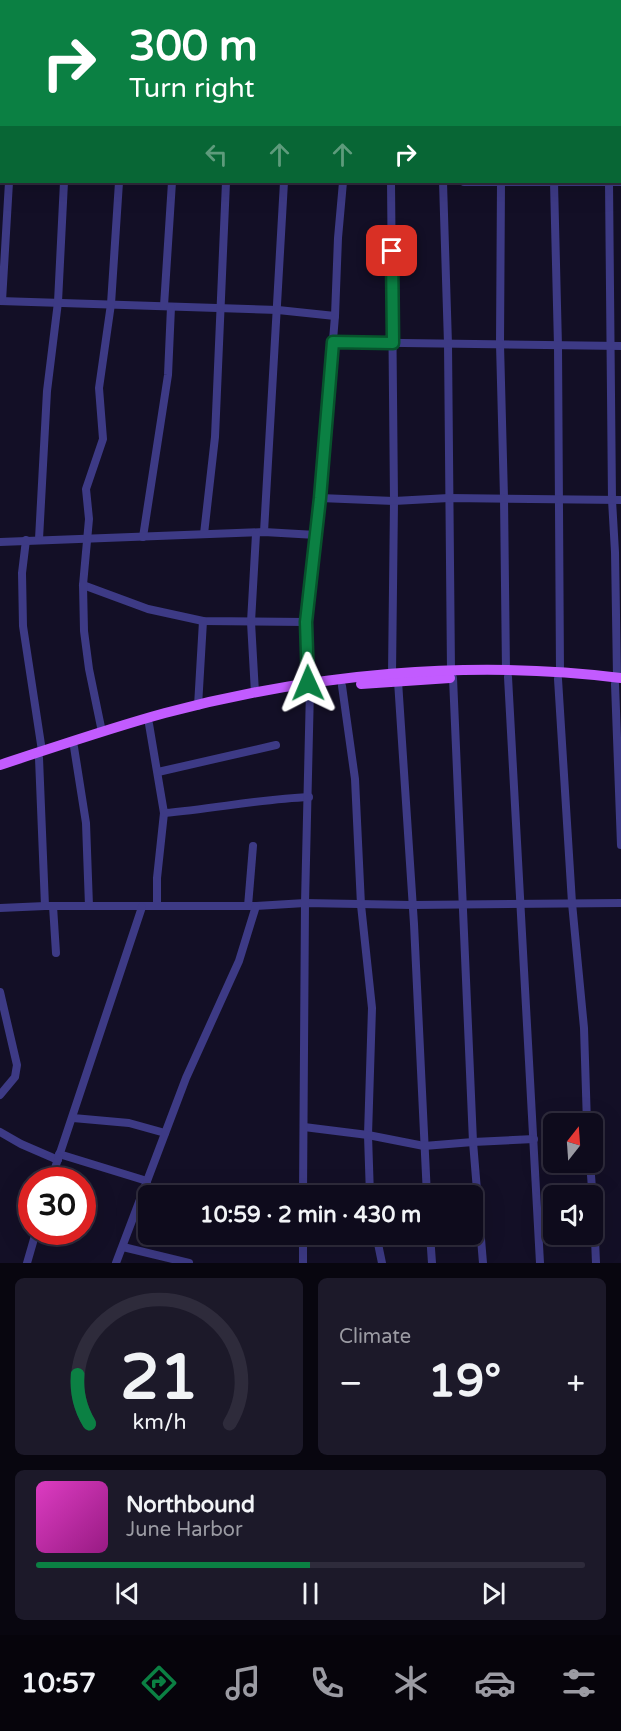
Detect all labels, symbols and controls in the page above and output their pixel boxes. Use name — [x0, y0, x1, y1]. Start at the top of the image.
text: 300 m — [129, 21, 258, 72]
icon: right — [30, 24, 108, 102]
text: Turn right — [129, 72, 255, 105]
icon: left — [200, 138, 233, 171]
icon: ahead — [263, 138, 296, 171]
icon: ahead — [326, 138, 359, 171]
icon: right — [389, 138, 422, 171]
pin — [366, 225, 417, 276]
icon: arrive — [375, 234, 408, 267]
position arrow — [276, 651, 340, 715]
north arrow — [543, 1113, 603, 1173]
map controls — [543, 1113, 603, 1245]
speed limit sign: 30 — [18, 1167, 96, 1245]
button: sound — [543, 1185, 603, 1245]
text: 10:59 · 2 min · 430 m — [200, 1202, 421, 1228]
text: Climate — [339, 1325, 411, 1349]
text: 21 — [120, 1341, 198, 1416]
text: 19° — [428, 1355, 501, 1409]
text: − — [339, 1364, 363, 1403]
text: + — [566, 1364, 585, 1403]
text: km/h — [132, 1409, 186, 1435]
text: Northbound — [126, 1492, 255, 1518]
text: June Harbor — [126, 1518, 243, 1542]
icon: previous — [111, 1577, 144, 1610]
icon: pause — [294, 1577, 327, 1610]
icon: next — [477, 1577, 510, 1610]
icon: directions — [138, 1662, 180, 1704]
icon: music — [222, 1662, 264, 1704]
icon: phone — [306, 1662, 348, 1704]
icon: climate — [390, 1662, 432, 1704]
icon: car — [474, 1662, 516, 1704]
icon: filters — [558, 1662, 600, 1704]
text: 10:57 — [21, 1667, 96, 1700]

